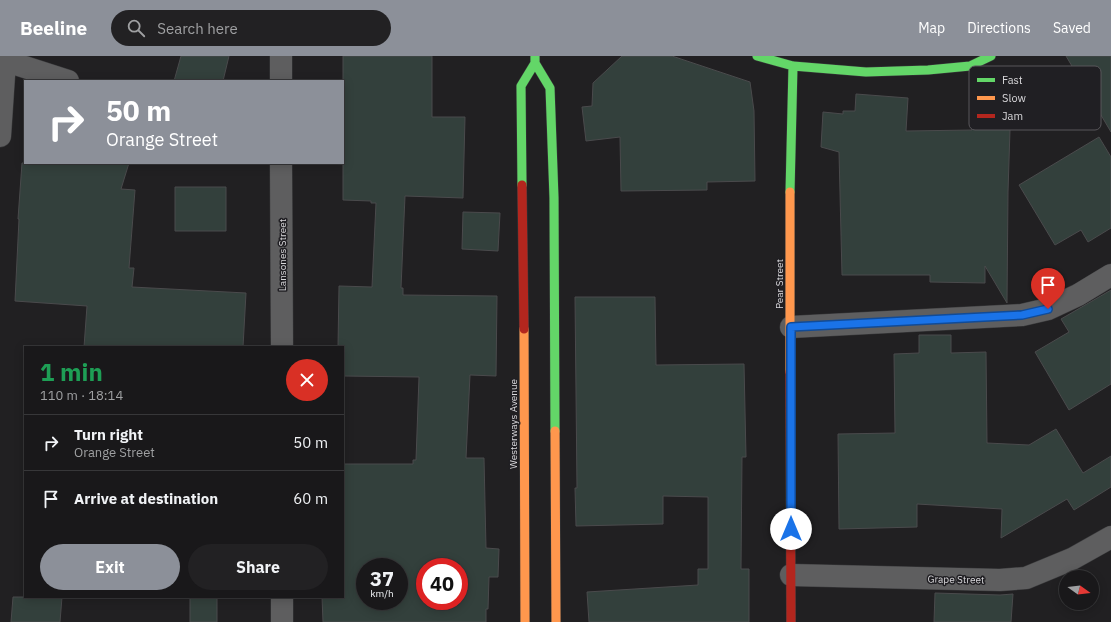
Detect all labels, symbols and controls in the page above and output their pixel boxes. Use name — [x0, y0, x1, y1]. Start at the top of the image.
search box — [111, 10, 391, 46]
text: Beeline — [20, 16, 87, 40]
icon: search — [125, 17, 147, 39]
text: Search here — [157, 19, 238, 38]
text: Map — [918, 19, 945, 37]
text: Directions — [967, 19, 1031, 37]
text: Saved — [1053, 19, 1091, 37]
legend — [969, 66, 1101, 130]
text: Fast — [1002, 73, 1023, 87]
text: Slow — [1002, 91, 1026, 105]
text: 50 m — [106, 92, 171, 129]
icon: right — [40, 96, 92, 148]
text: Jam — [1002, 109, 1023, 123]
text: Orange Street — [106, 128, 218, 151]
street label: Lansones Street — [276, 218, 289, 291]
street label: Pear Street — [773, 258, 786, 309]
pin — [1031, 268, 1065, 309]
icon: arrive — [1037, 274, 1059, 296]
text: 1 min — [40, 356, 103, 388]
button: close — [286, 359, 328, 401]
street label: Westerways Avenue — [507, 378, 520, 469]
text: 110 m · 18:14 — [40, 387, 123, 404]
text: Turn right — [74, 425, 143, 444]
icon: right — [40, 432, 62, 454]
text: 50 m — [293, 433, 328, 452]
text: Orange Street — [74, 444, 155, 461]
icon: arrive — [40, 488, 62, 510]
text: Arrive at destination — [74, 489, 218, 508]
text: 60 m — [293, 489, 328, 508]
position arrow — [770, 508, 812, 550]
button: Exit — [40, 544, 180, 590]
button: Share — [188, 544, 328, 590]
speed limit sign: 40 — [416, 558, 468, 610]
text: 37 — [370, 565, 394, 592]
north arrow — [1059, 570, 1099, 610]
map controls — [1059, 570, 1099, 610]
street label: Grape Street — [927, 573, 985, 587]
text: km/h — [370, 587, 394, 600]

